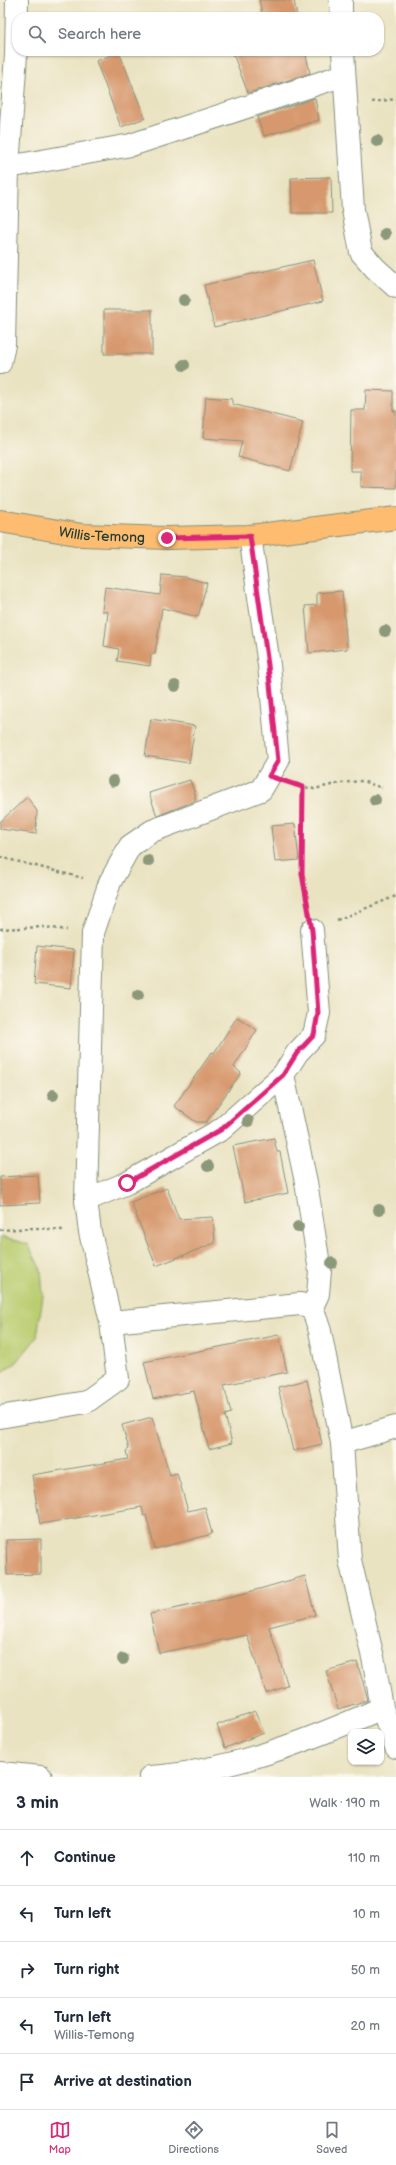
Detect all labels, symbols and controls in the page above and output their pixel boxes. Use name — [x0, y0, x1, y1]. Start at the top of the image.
search box — [12, 12, 384, 56]
icon: search — [26, 23, 48, 45]
text: Search here — [58, 25, 141, 44]
street label: Willis-Temong — [57, 523, 145, 546]
route end — [158, 529, 176, 547]
route start — [118, 1174, 136, 1192]
map controls — [348, 1729, 384, 1765]
button: layers — [348, 1729, 384, 1765]
text: 3 min — [16, 1793, 59, 1813]
text: Walk · 190 m — [309, 1795, 380, 1811]
icon: ahead — [16, 1847, 38, 1869]
text: Continue — [54, 1848, 116, 1867]
text: 110 m — [348, 1850, 380, 1866]
icon: left — [16, 1903, 38, 1925]
text: Turn left — [54, 1904, 111, 1923]
text: 10 m — [353, 1906, 380, 1922]
icon: right — [16, 1959, 38, 1981]
text: Turn right — [54, 1960, 119, 1979]
text: 50 m — [351, 1962, 380, 1978]
text: Turn left — [54, 2008, 111, 2027]
icon: left — [16, 2015, 38, 2037]
text: 20 m — [350, 2018, 380, 2034]
text: Willis-Temong — [54, 2027, 134, 2043]
icon: arrive — [16, 2071, 38, 2093]
text: Arrive at destination — [54, 2072, 192, 2091]
tab: Map — [49, 2119, 71, 2156]
tab: Directions — [168, 2119, 219, 2156]
tab: Saved — [316, 2119, 347, 2156]

